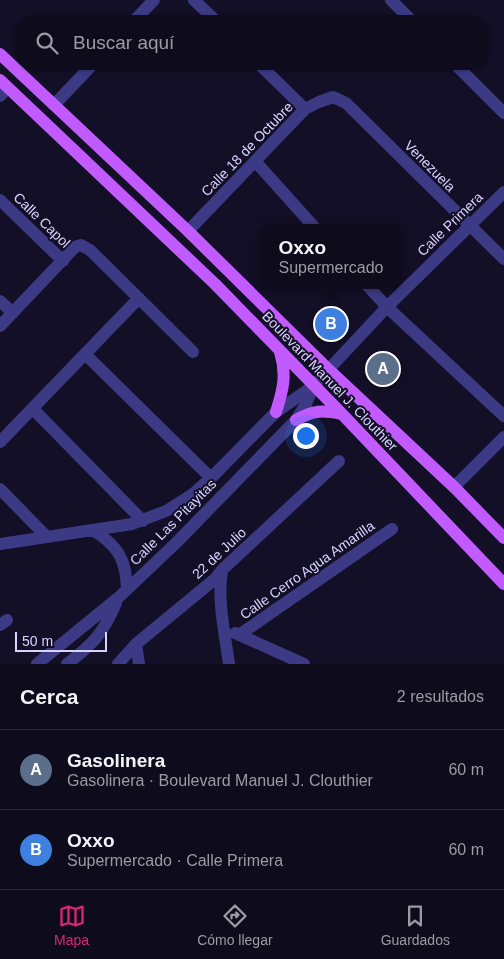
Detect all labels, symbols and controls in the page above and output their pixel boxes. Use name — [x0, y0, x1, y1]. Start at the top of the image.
search box — [15, 15, 489, 70]
icon: search — [33, 29, 61, 57]
text: Buscar aquí — [73, 32, 174, 53]
street label: Calle 18 de Octubre — [198, 99, 296, 199]
street label: Venezuela — [401, 137, 459, 195]
street label: Calle Capol — [10, 189, 74, 251]
street label: Calle Primera — [414, 189, 486, 259]
popup — [260, 224, 402, 289]
text: Oxxo — [279, 237, 326, 258]
text: Supermercado — [279, 259, 383, 276]
pin: B — [315, 305, 347, 343]
street label: Boulevard Manuel J. Clouthier — [259, 308, 401, 454]
pin: A — [367, 350, 399, 388]
your location — [293, 423, 319, 449]
street label: Calle Las Pitayitas — [127, 476, 219, 568]
street label: Calle Cerro Agua Amarilla — [237, 517, 377, 623]
street label: 22 de Julio — [189, 524, 249, 582]
scale bar — [15, 629, 108, 652]
text: 50 m — [22, 633, 53, 649]
text: Cerca — [20, 685, 78, 708]
text: 2 resultados — [397, 688, 484, 705]
text: Gasolinera — [67, 750, 165, 771]
text: A — [30, 761, 42, 778]
text: 60 m — [448, 761, 484, 778]
text: Gasolinera · Boulevard Manuel J. Clouthier — [67, 772, 373, 789]
text: Oxxo — [67, 830, 115, 851]
text: B — [30, 841, 42, 858]
text: 60 m — [448, 841, 484, 858]
text: Supermercado · Calle Primera — [67, 852, 283, 869]
tab: Mapa — [54, 902, 89, 948]
tab: Cómo llegar — [197, 902, 273, 948]
tab: Guardados — [381, 902, 450, 948]

